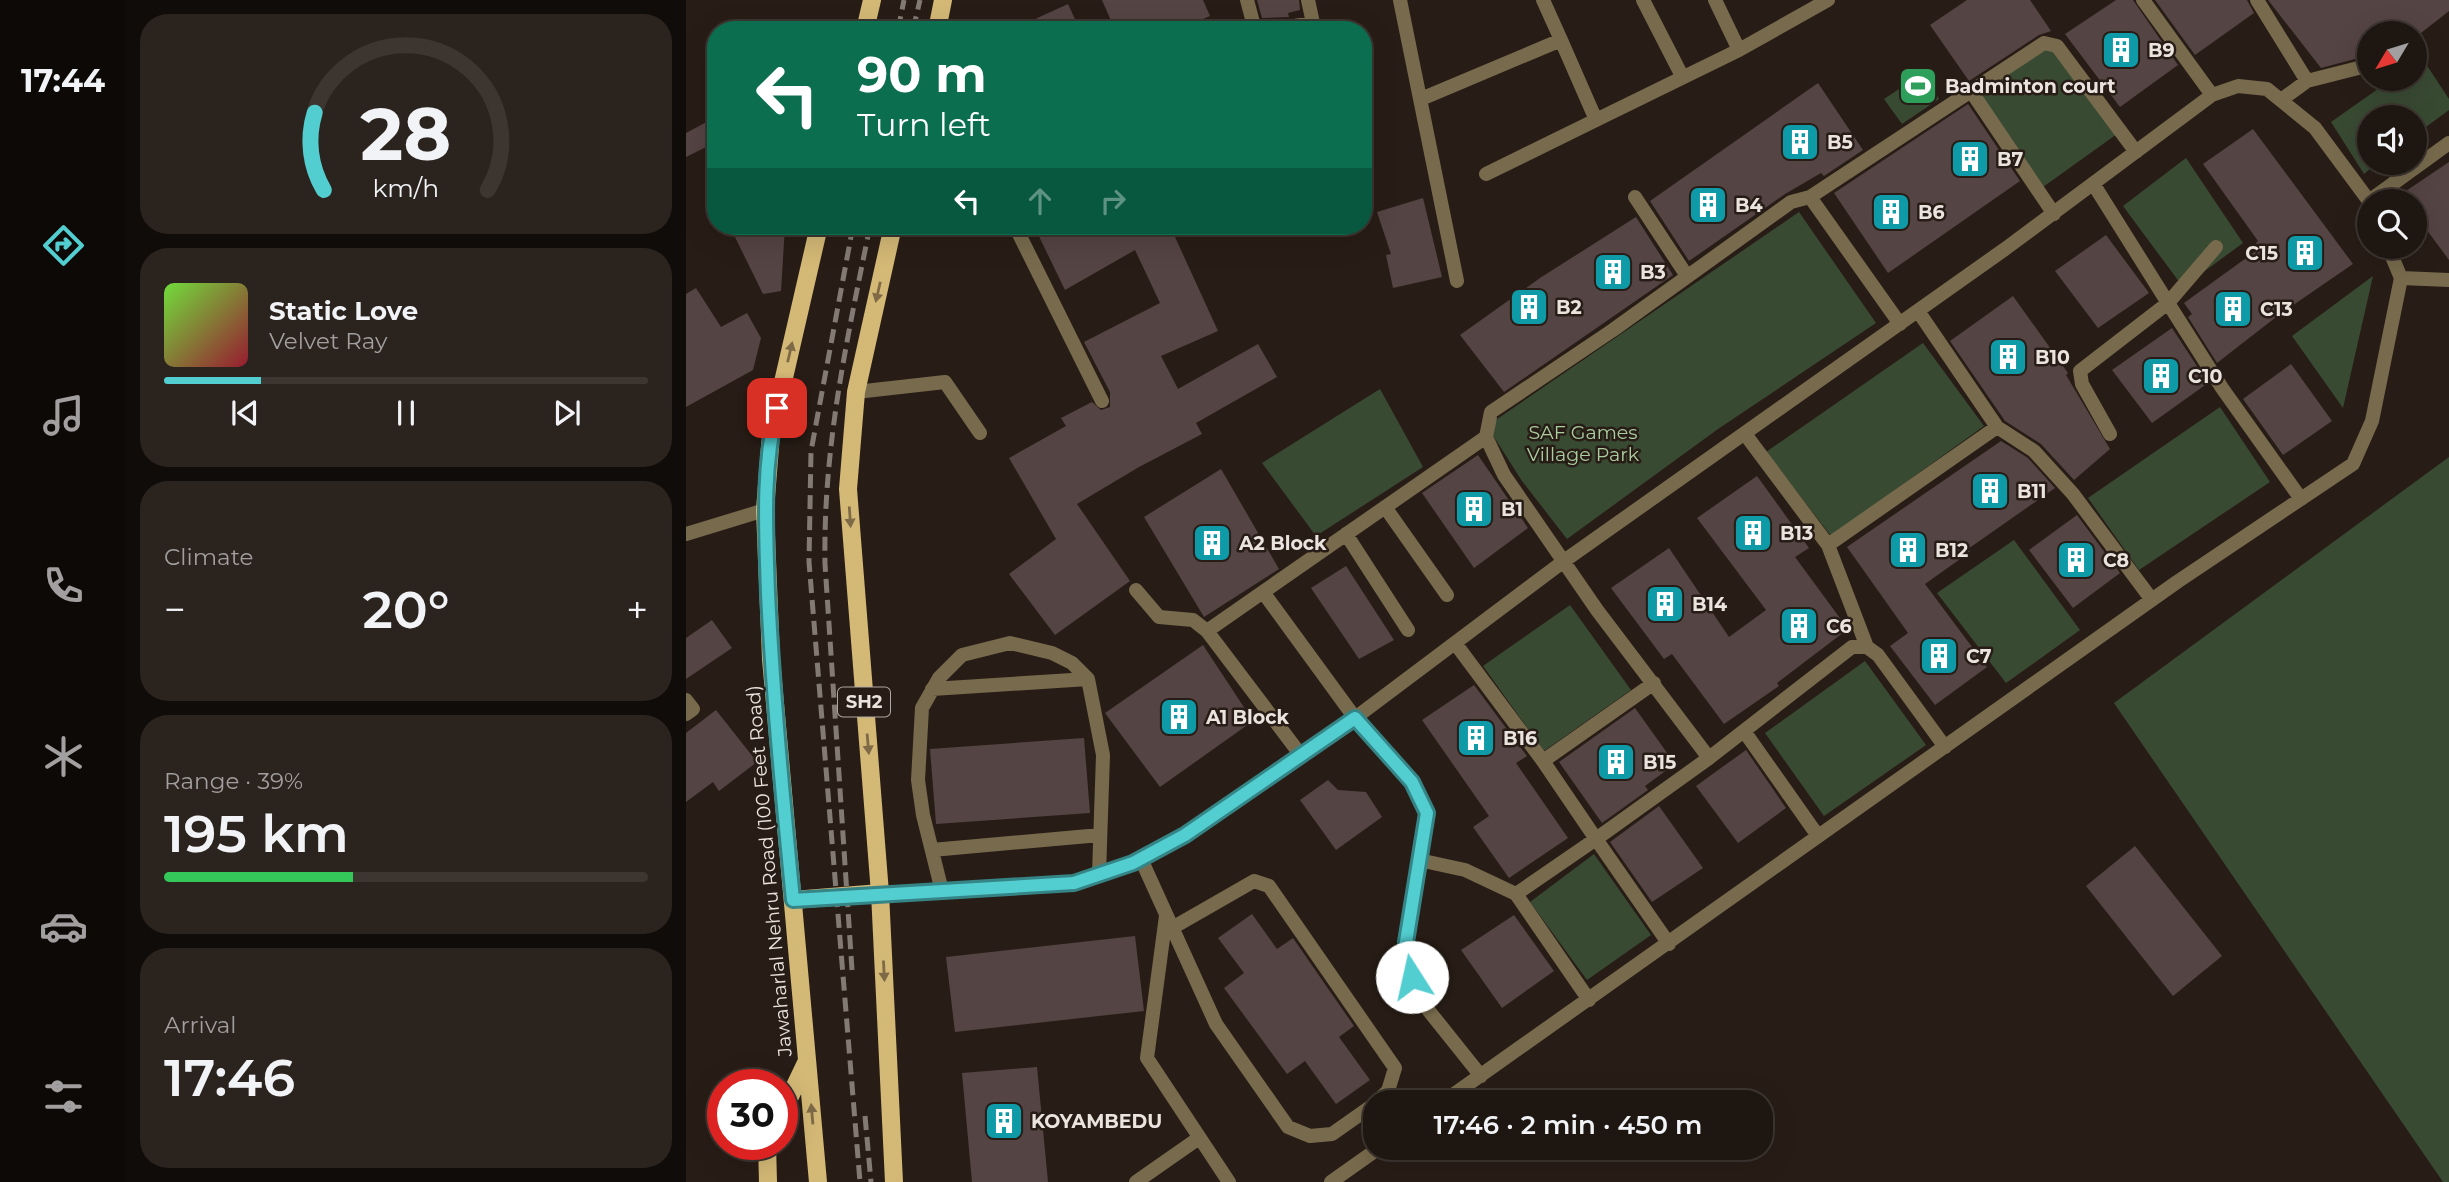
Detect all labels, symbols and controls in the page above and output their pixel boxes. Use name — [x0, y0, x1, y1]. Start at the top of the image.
north arrow — [2357, 21, 2427, 91]
map controls — [2357, 21, 2427, 259]
building icon: B9 — [2100, 29, 2142, 71]
place label: B9 — [2148, 39, 2175, 62]
text: 90 m — [857, 45, 987, 104]
icon: left — [742, 49, 833, 140]
text: 17:44 — [21, 61, 105, 100]
sports icon: Badminton court — [1897, 65, 1939, 107]
place label: Badminton court — [1945, 75, 2116, 98]
text: 28 — [361, 90, 452, 178]
text: Turn left — [857, 105, 991, 144]
button: sound — [2357, 105, 2427, 175]
building icon: B5 — [1779, 121, 1821, 163]
place label: B5 — [1827, 131, 1853, 154]
building icon: B7 — [1949, 138, 1991, 180]
place label: B7 — [1997, 148, 2024, 171]
text: km/h — [373, 173, 439, 203]
icon: left — [948, 182, 986, 220]
icon: ahead — [1021, 182, 1059, 220]
icon: right — [1094, 182, 1132, 220]
building icon: B4 — [1687, 184, 1729, 226]
button: search — [2357, 189, 2427, 259]
building icon: B6 — [1870, 191, 1912, 233]
place label: B4 — [1735, 194, 1763, 217]
place label: B6 — [1918, 201, 1945, 224]
icon: directions — [39, 221, 88, 270]
building icon: C15 — [2284, 232, 2326, 274]
place label: C15 — [2245, 242, 2278, 265]
building icon: B3 — [1592, 251, 1634, 293]
place label: B3 — [1640, 261, 1666, 284]
one-way arrow — [873, 281, 884, 303]
building icon: B2 — [1508, 286, 1550, 328]
building icon: C13 — [2212, 288, 2254, 330]
text: Static Love — [269, 295, 418, 327]
place label: B2 — [1556, 296, 1582, 319]
place label: C13 — [2260, 298, 2293, 321]
text: Velvet Ray — [269, 327, 387, 355]
building icon: B10 — [1987, 336, 2029, 378]
one-way arrow — [785, 341, 796, 363]
place label: B10 — [2035, 346, 2070, 369]
building icon: C10 — [2140, 355, 2182, 397]
place label: C10 — [2188, 365, 2222, 388]
pin — [747, 378, 807, 438]
icon: arrive — [758, 389, 796, 427]
icon: music — [39, 391, 88, 440]
icon: previous — [226, 394, 264, 432]
icon: pause — [387, 394, 425, 432]
icon: next — [548, 394, 586, 432]
park label: SAF Games Village Park — [1527, 421, 1640, 466]
building icon: B11 — [1969, 470, 2011, 512]
place label: B11 — [2017, 480, 2046, 503]
building icon: B1 — [1453, 488, 1495, 530]
place label: B1 — [1501, 498, 1523, 521]
one-way arrow — [845, 506, 856, 528]
building icon: B13 — [1732, 512, 1774, 554]
building icon: A2 Block — [1191, 522, 1233, 564]
place label: B13 — [1780, 522, 1813, 545]
building icon: B12 — [1887, 529, 1929, 571]
place label: A2 Block — [1238, 532, 1327, 555]
place label: B12 — [1935, 539, 1968, 562]
building icon: C8 — [2055, 539, 2097, 581]
text: Climate — [164, 543, 253, 571]
place label: C8 — [2103, 549, 2129, 572]
icon: phone — [39, 561, 88, 610]
text: 20° — [362, 578, 450, 641]
building icon: B14 — [1644, 583, 1686, 625]
text: − — [164, 586, 186, 633]
text: + — [626, 586, 648, 633]
place label: B14 — [1692, 593, 1727, 616]
building icon: C6 — [1778, 605, 1820, 647]
place label: C6 — [1826, 615, 1852, 638]
building icon: C7 — [1918, 635, 1960, 677]
place label: C7 — [1966, 645, 1992, 668]
street label: Jawaharlal Nehru Road (100 Feet Road) — [741, 684, 797, 1059]
road number: SH2 — [838, 688, 890, 716]
building icon: A1 Block — [1158, 696, 1200, 738]
place label: A1 Block — [1205, 706, 1289, 729]
building icon: B16 — [1455, 717, 1497, 759]
place label: B16 — [1503, 727, 1537, 750]
icon: climate — [39, 732, 88, 781]
one-way arrow — [863, 733, 874, 755]
building icon: B15 — [1595, 741, 1637, 783]
place label: B15 — [1643, 751, 1676, 774]
text: Range · 39% — [164, 767, 303, 795]
text: 195 km — [164, 802, 349, 865]
icon: car — [39, 902, 88, 951]
position arrow — [1375, 940, 1449, 1014]
one-way arrow — [878, 960, 889, 982]
text: Arrival — [164, 1011, 237, 1039]
text: 17:46 — [164, 1046, 295, 1109]
speed limit sign: 30 — [707, 1069, 798, 1160]
icon: filters — [39, 1072, 88, 1121]
building icon: KOYAMBEDU — [983, 1100, 1025, 1142]
one-way arrow — [806, 1103, 817, 1125]
text: 17:46 · 2 min · 450 m — [1434, 1109, 1702, 1141]
place label: KOYAMBEDU — [1031, 1110, 1162, 1133]

